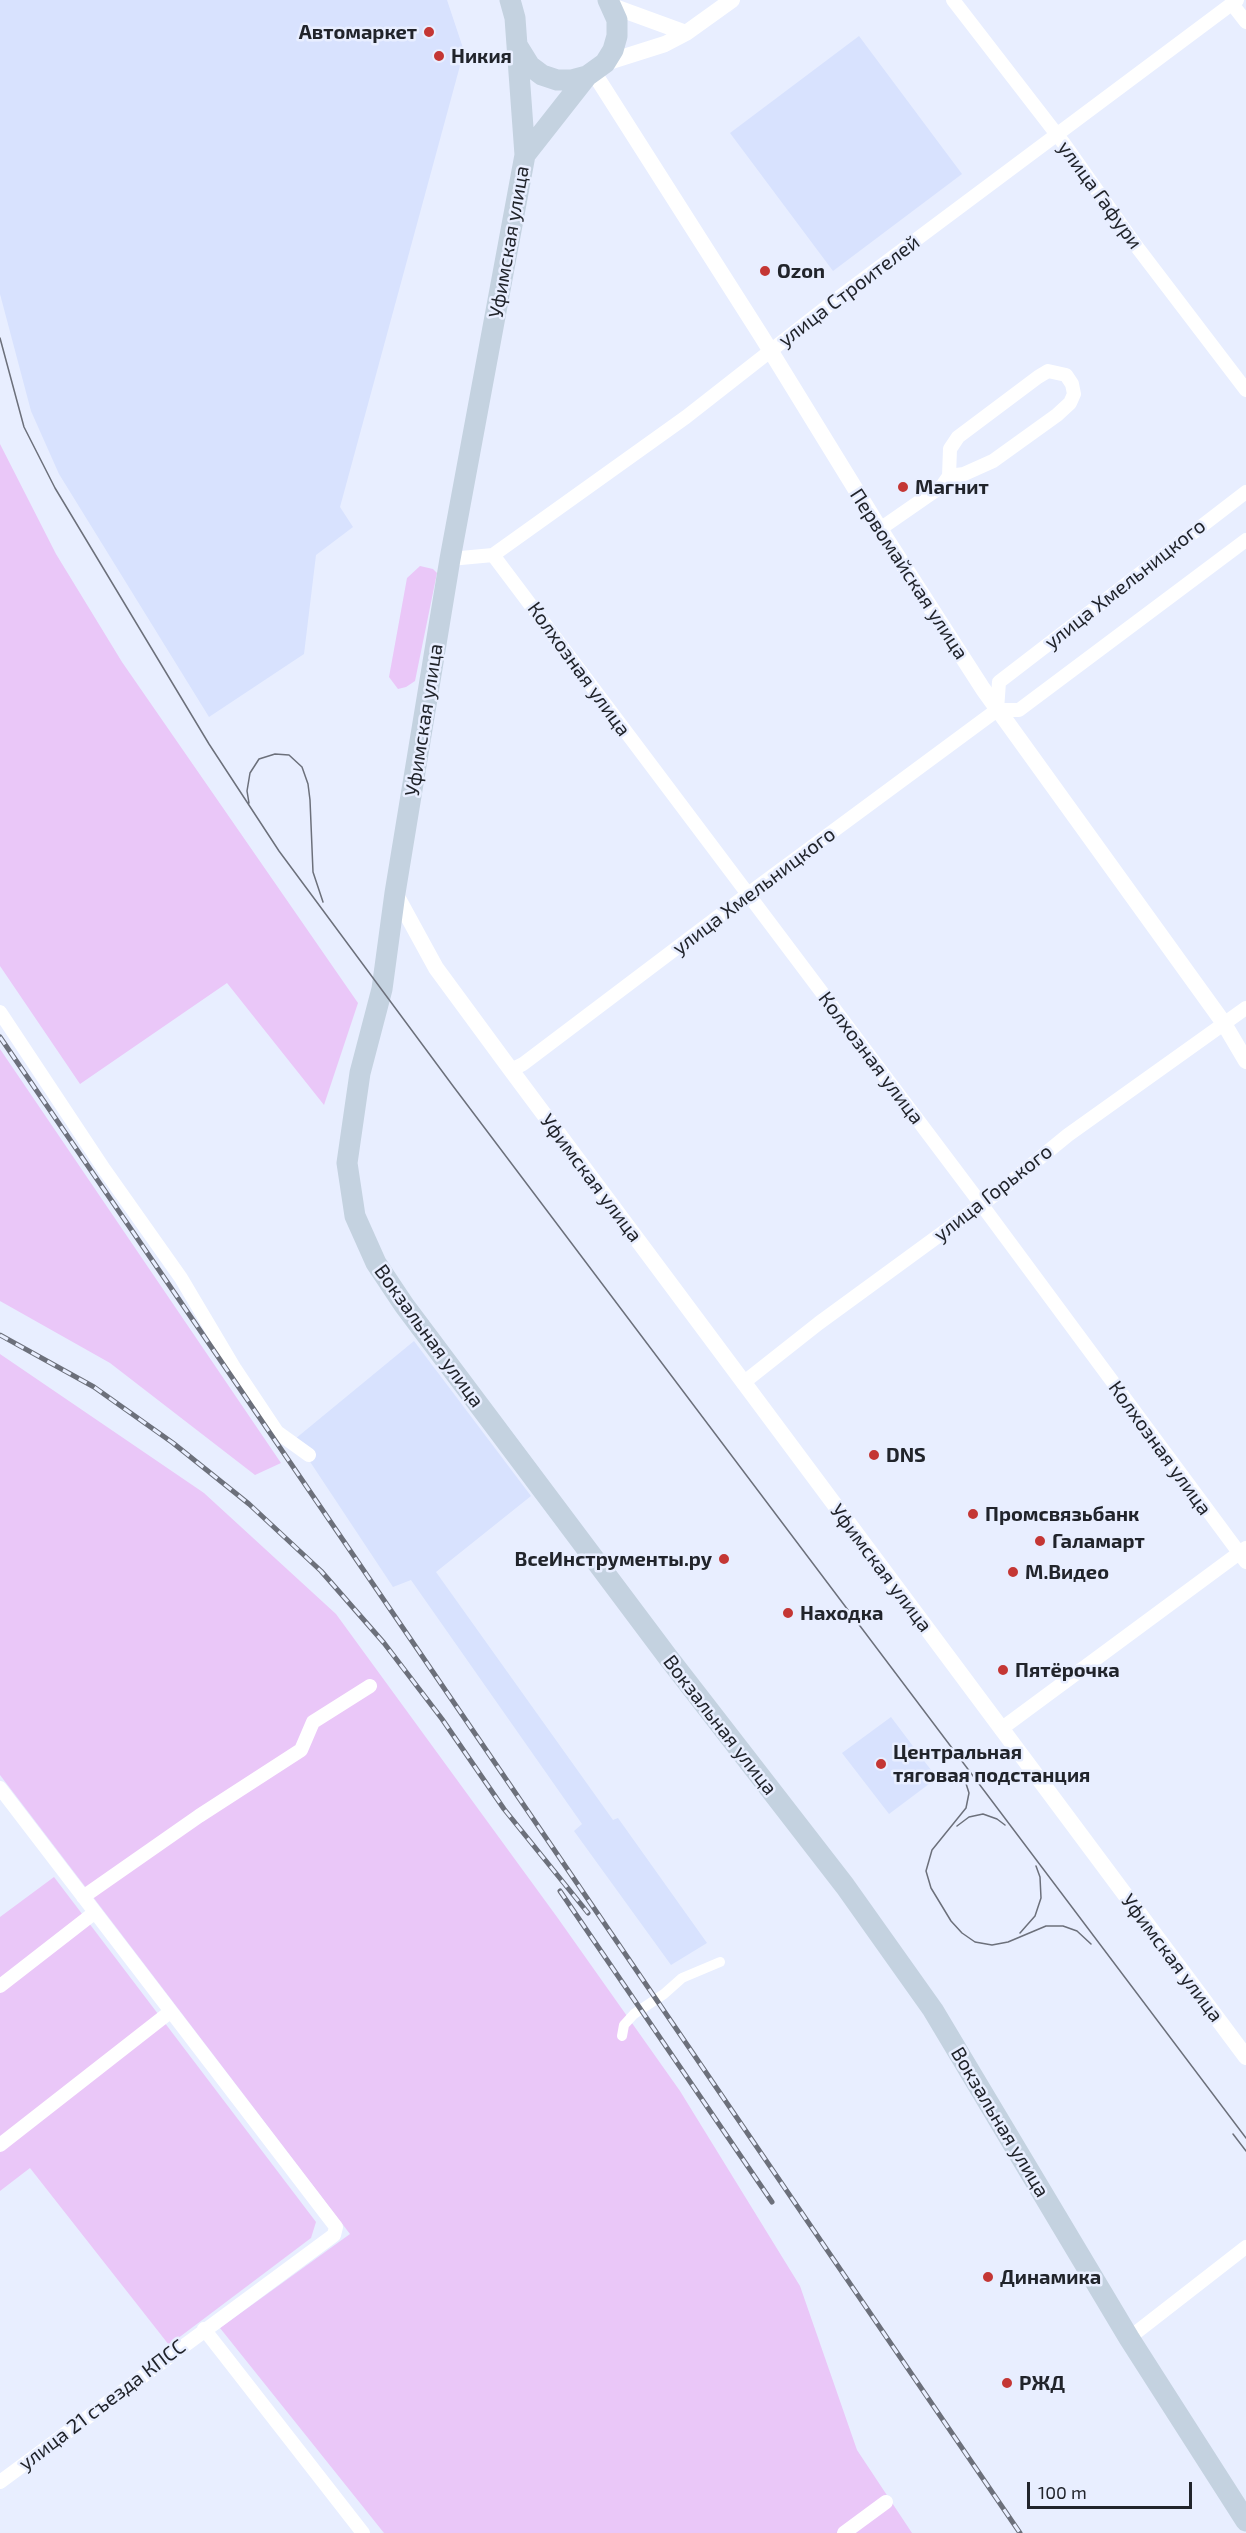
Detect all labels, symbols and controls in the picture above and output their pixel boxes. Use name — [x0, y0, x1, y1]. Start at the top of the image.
place label: Автомаркет — [299, 20, 417, 44]
marker: Автомаркет — [422, 25, 436, 39]
place label: Никия — [451, 44, 512, 68]
marker: Никия — [432, 49, 446, 63]
street label: улица Гафури — [1053, 136, 1147, 254]
street label: Уфимская улица — [484, 164, 534, 320]
street label: улица Строителей — [774, 230, 924, 352]
place label: Ozon — [777, 259, 825, 283]
marker: Ozon — [758, 264, 772, 278]
place label: Магнит — [915, 475, 989, 499]
marker: Магнит — [896, 480, 910, 494]
street label: Первомайская улица — [845, 484, 973, 664]
street label: улица Хмельницкого — [1040, 514, 1210, 654]
street label: Колхозная улица — [522, 597, 636, 741]
street label: Уфимская улица — [400, 642, 448, 798]
street label: улица Хмельницкого — [668, 822, 840, 960]
street label: Колхозная улица — [813, 987, 929, 1129]
street label: Уфимская улица — [535, 1109, 647, 1247]
street label: улица Горького — [929, 1139, 1057, 1247]
street label: Вокзальная улица — [369, 1260, 489, 1412]
street label: Колхозная улица — [1103, 1376, 1217, 1520]
place label: DNS — [886, 1443, 926, 1467]
marker: DNS — [867, 1448, 881, 1462]
street label: Уфимская улица — [825, 1499, 937, 1637]
place label: Промсвязьбанк — [985, 1502, 1139, 1526]
marker: Промсвязьбанк — [966, 1507, 980, 1521]
place label: Галамарт — [1052, 1529, 1145, 1553]
marker: Галамарт — [1033, 1534, 1047, 1548]
place label: ВсеИнструменты.ру — [515, 1547, 712, 1571]
marker: ВсеИнструменты.ру — [717, 1552, 731, 1566]
place label: М.Видео — [1025, 1560, 1109, 1584]
marker: М.Видео — [1006, 1565, 1020, 1579]
place label: Находка — [800, 1601, 883, 1625]
marker: Находка — [781, 1606, 795, 1620]
street label: Вокзальная улица — [658, 1650, 782, 1800]
place label: Пятёрочка — [1015, 1658, 1120, 1682]
marker: Пятёрочка — [996, 1663, 1010, 1677]
place label: Центральная тяговая подстанция — [893, 1740, 1090, 1787]
marker: Центральная тяговая подстанция — [874, 1757, 888, 1771]
street label: Уфимская улица — [1116, 1889, 1228, 2027]
street label: Вокзальная улица — [946, 2043, 1054, 2201]
place label: Динамика — [1000, 2265, 1101, 2289]
marker: Динамика — [981, 2270, 995, 2284]
street label: улица 21 съезда КПСС — [14, 2335, 190, 2475]
place label: РЖД — [1019, 2371, 1065, 2395]
marker: РЖД — [1000, 2376, 1014, 2390]
scale bar — [1030, 2470, 1195, 2508]
text: 100 m — [1038, 2481, 1087, 2503]

